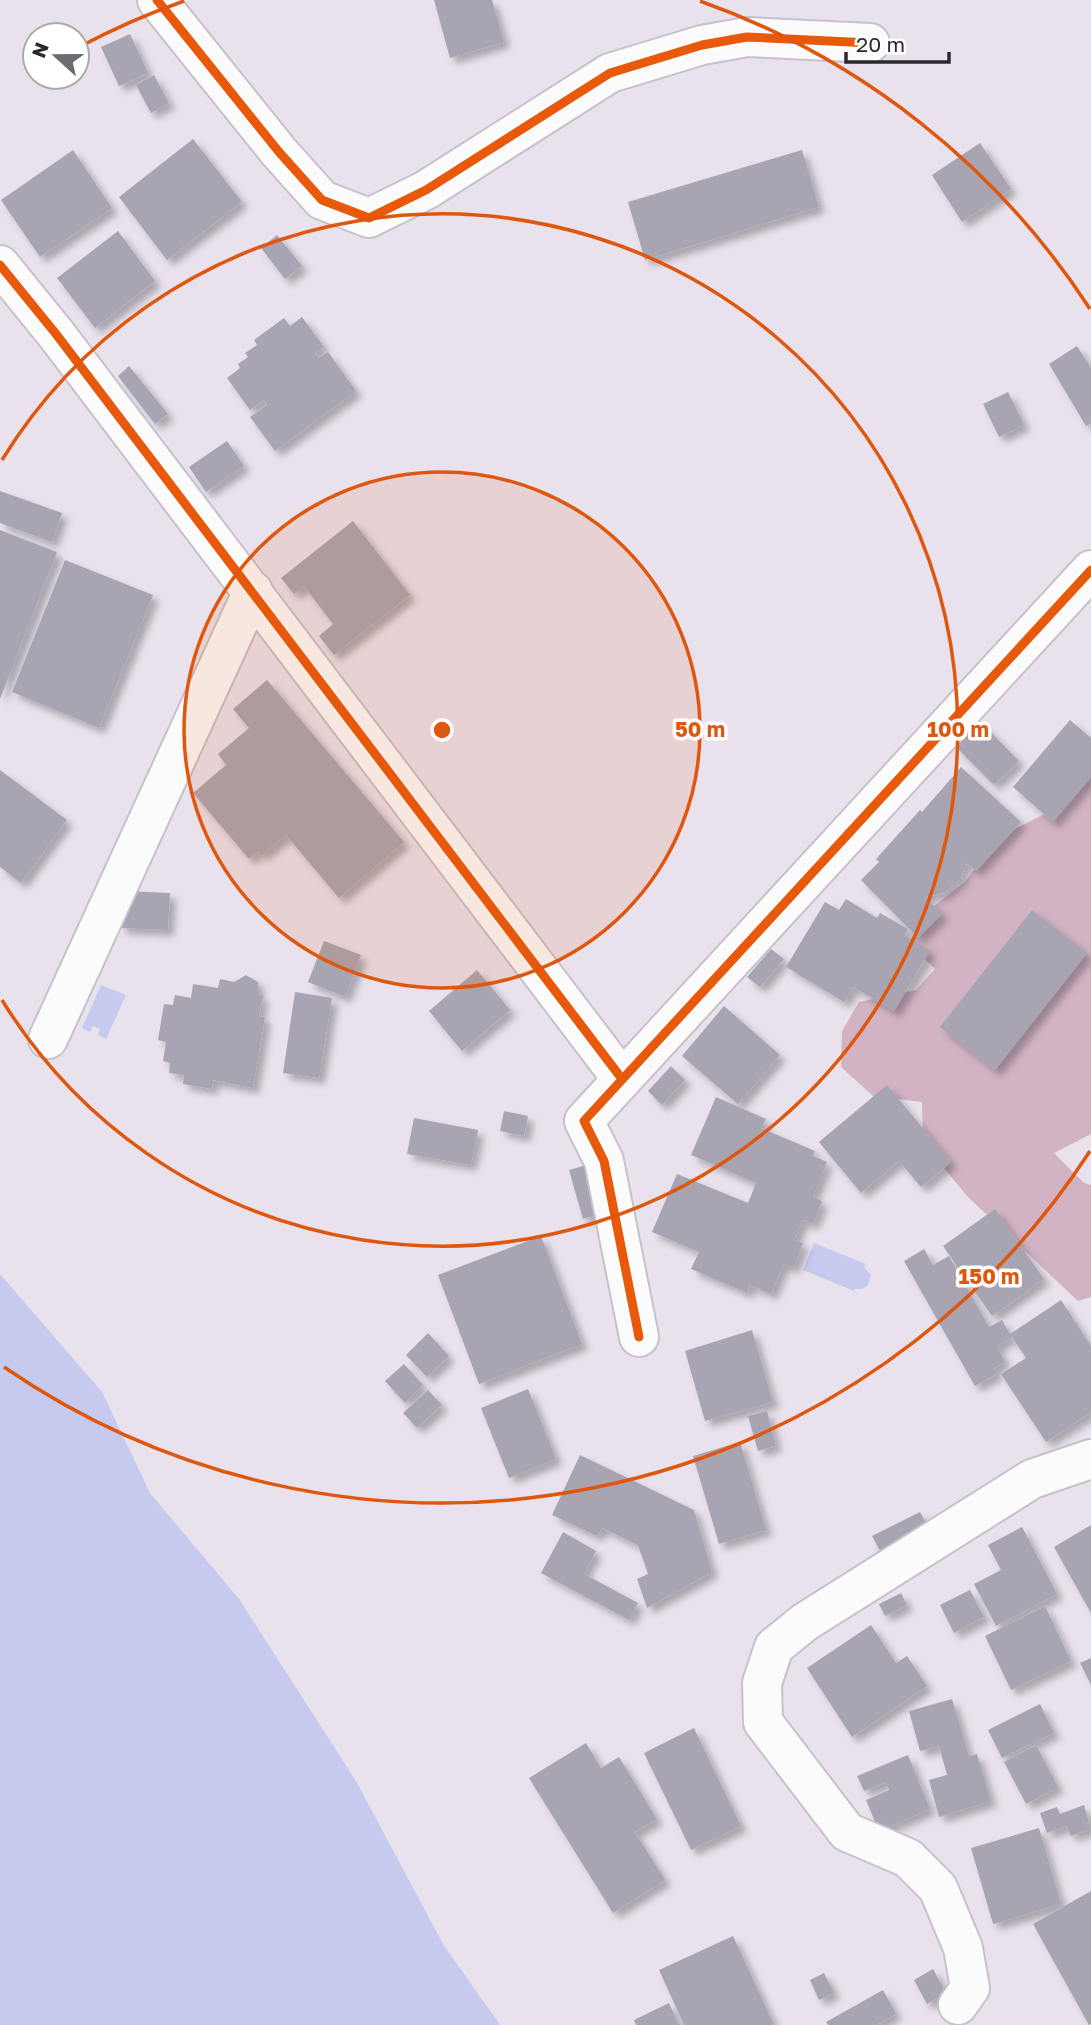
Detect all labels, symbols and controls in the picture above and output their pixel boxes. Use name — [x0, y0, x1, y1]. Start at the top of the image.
north arrow — [21, 21, 91, 91]
scale bar — [846, 21, 949, 65]
text: 20 m — [856, 31, 905, 57]
text: N — [26, 39, 53, 61]
text: 50 m — [675, 716, 725, 742]
text: 100 m — [927, 716, 989, 742]
centre of rings — [430, 718, 454, 742]
text: 150 m — [959, 1263, 1019, 1289]

